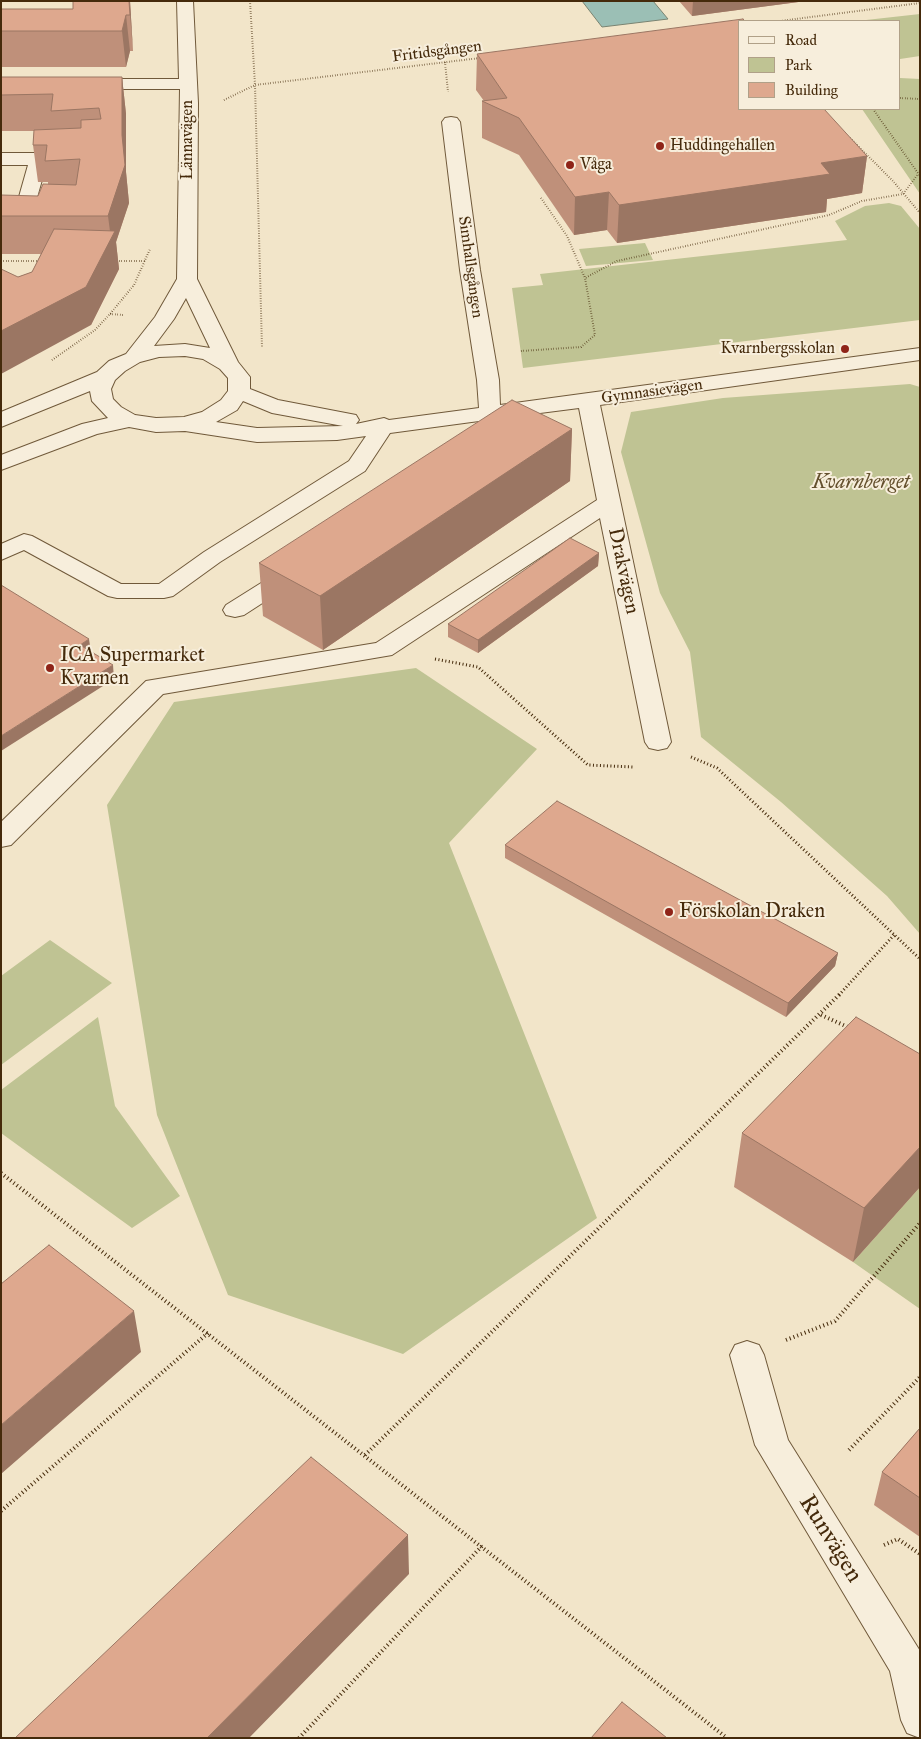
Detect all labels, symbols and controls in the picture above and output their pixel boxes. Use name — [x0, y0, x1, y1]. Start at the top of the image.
legend — [738, 20, 901, 110]
text: Road — [785, 31, 817, 49]
street label: Fritidsgången — [391, 37, 483, 67]
text: Park — [785, 56, 812, 74]
text: Building — [785, 81, 838, 99]
street label: Lännavägen — [178, 100, 198, 180]
place label: Huddingehallen — [670, 136, 775, 156]
marker: Huddingehallen — [654, 140, 666, 152]
place label: Våga — [580, 155, 612, 175]
marker: Våga — [564, 159, 576, 171]
street label: Simhallsgången — [453, 215, 487, 319]
place label: Kvarnbergsskolan — [721, 339, 835, 359]
marker: Kvarnbergsskolan — [839, 343, 851, 355]
street label: Gymnasievägen — [600, 375, 704, 409]
park label: Kvarnberget — [812, 471, 910, 495]
street label: Drakvägen — [602, 526, 644, 616]
place label: ICA Supermarket Kvarnen — [60, 644, 205, 691]
marker: ICA Supermarket Kvarnen — [44, 662, 56, 674]
place label: Förskolan Draken — [679, 900, 825, 924]
marker: Förskolan Draken — [663, 906, 675, 918]
street label: Runvägen — [792, 1490, 868, 1588]

